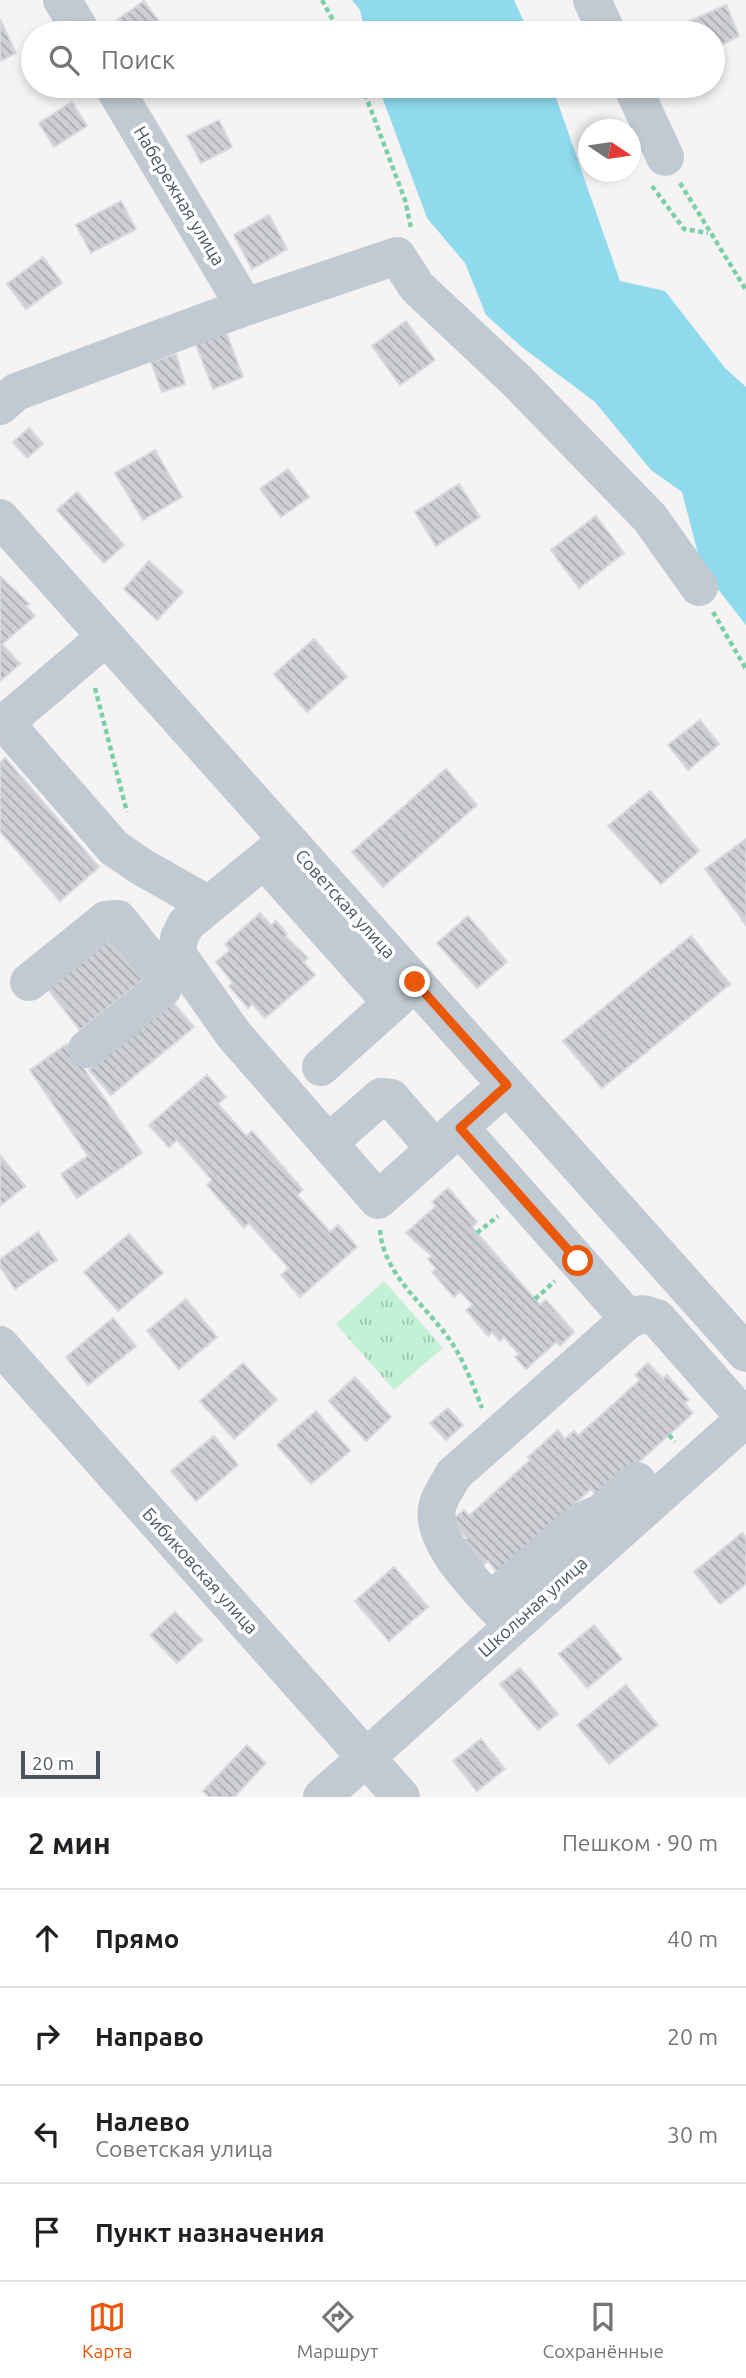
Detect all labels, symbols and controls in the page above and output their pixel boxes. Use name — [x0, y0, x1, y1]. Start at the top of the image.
search box — [21, 21, 725, 98]
icon: search — [45, 41, 83, 79]
text: Поиск — [101, 45, 175, 74]
north arrow — [578, 119, 641, 182]
street label: Набережная улица — [130, 122, 229, 269]
street label: Советская улица — [292, 845, 400, 962]
route end — [399, 966, 430, 997]
route start — [562, 1245, 593, 1276]
street label: Бибиковская улица — [139, 1503, 262, 1637]
street label: Школьная улица — [474, 1552, 591, 1660]
scale bar — [21, 1748, 100, 1780]
text: 20 m — [32, 1752, 74, 1774]
text: 2 мин — [28, 1826, 111, 1860]
text: Пешком · 90 m — [562, 1830, 718, 1855]
icon: ahead — [28, 1919, 66, 1957]
text: Прямо — [95, 1924, 179, 1953]
text: 40 m — [667, 1926, 718, 1951]
icon: right — [28, 2017, 66, 2055]
text: Направо — [95, 2022, 204, 2051]
text: 20 m — [667, 2024, 718, 2049]
text: Налево — [95, 2107, 190, 2136]
icon: left — [28, 2115, 66, 2153]
text: 30 m — [667, 2122, 718, 2147]
text: Советская улица — [95, 2136, 273, 2161]
icon: arrive — [28, 2213, 66, 2251]
text: Пункт назначения — [95, 2218, 325, 2247]
tab: Карта — [82, 2298, 133, 2362]
tab: Маршрут — [297, 2298, 379, 2362]
tab: Сохранённые — [543, 2298, 664, 2362]

